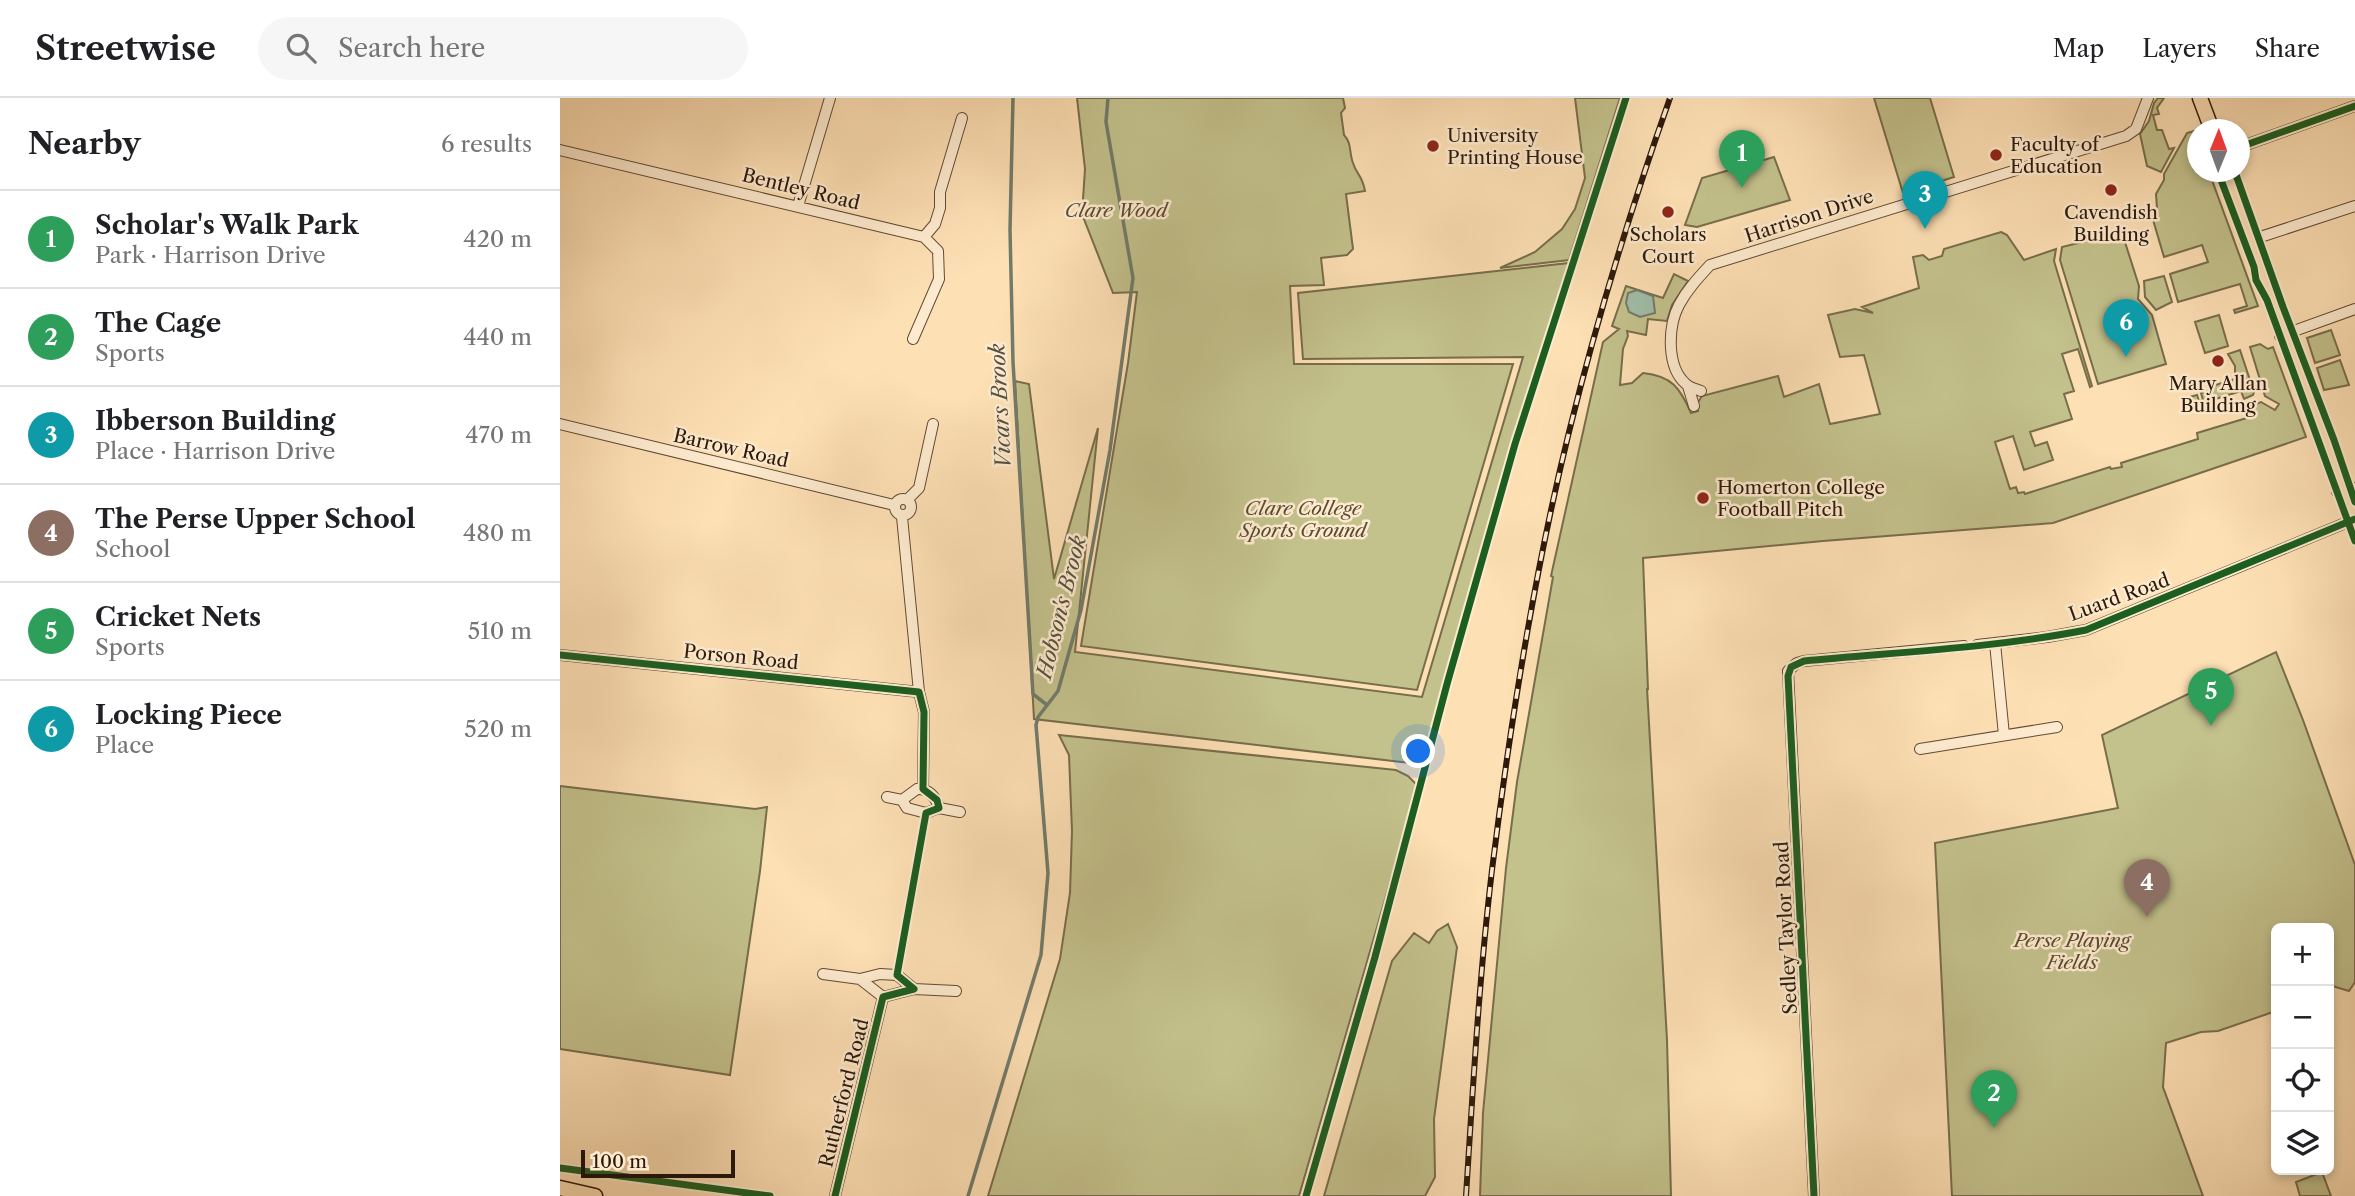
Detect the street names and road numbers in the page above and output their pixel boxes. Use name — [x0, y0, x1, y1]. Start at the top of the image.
street label: Bentley Road — [740, 163, 863, 215]
street label: Harrison Drive — [1742, 184, 1876, 248]
street label: Barrow Road — [671, 424, 791, 472]
street label: Luard Road — [2065, 568, 2173, 626]
street label: Porson Road — [682, 640, 800, 675]
street label: Sedley Taylor Road — [1770, 840, 1802, 1015]
street label: Rutherford Road — [814, 1016, 874, 1170]

